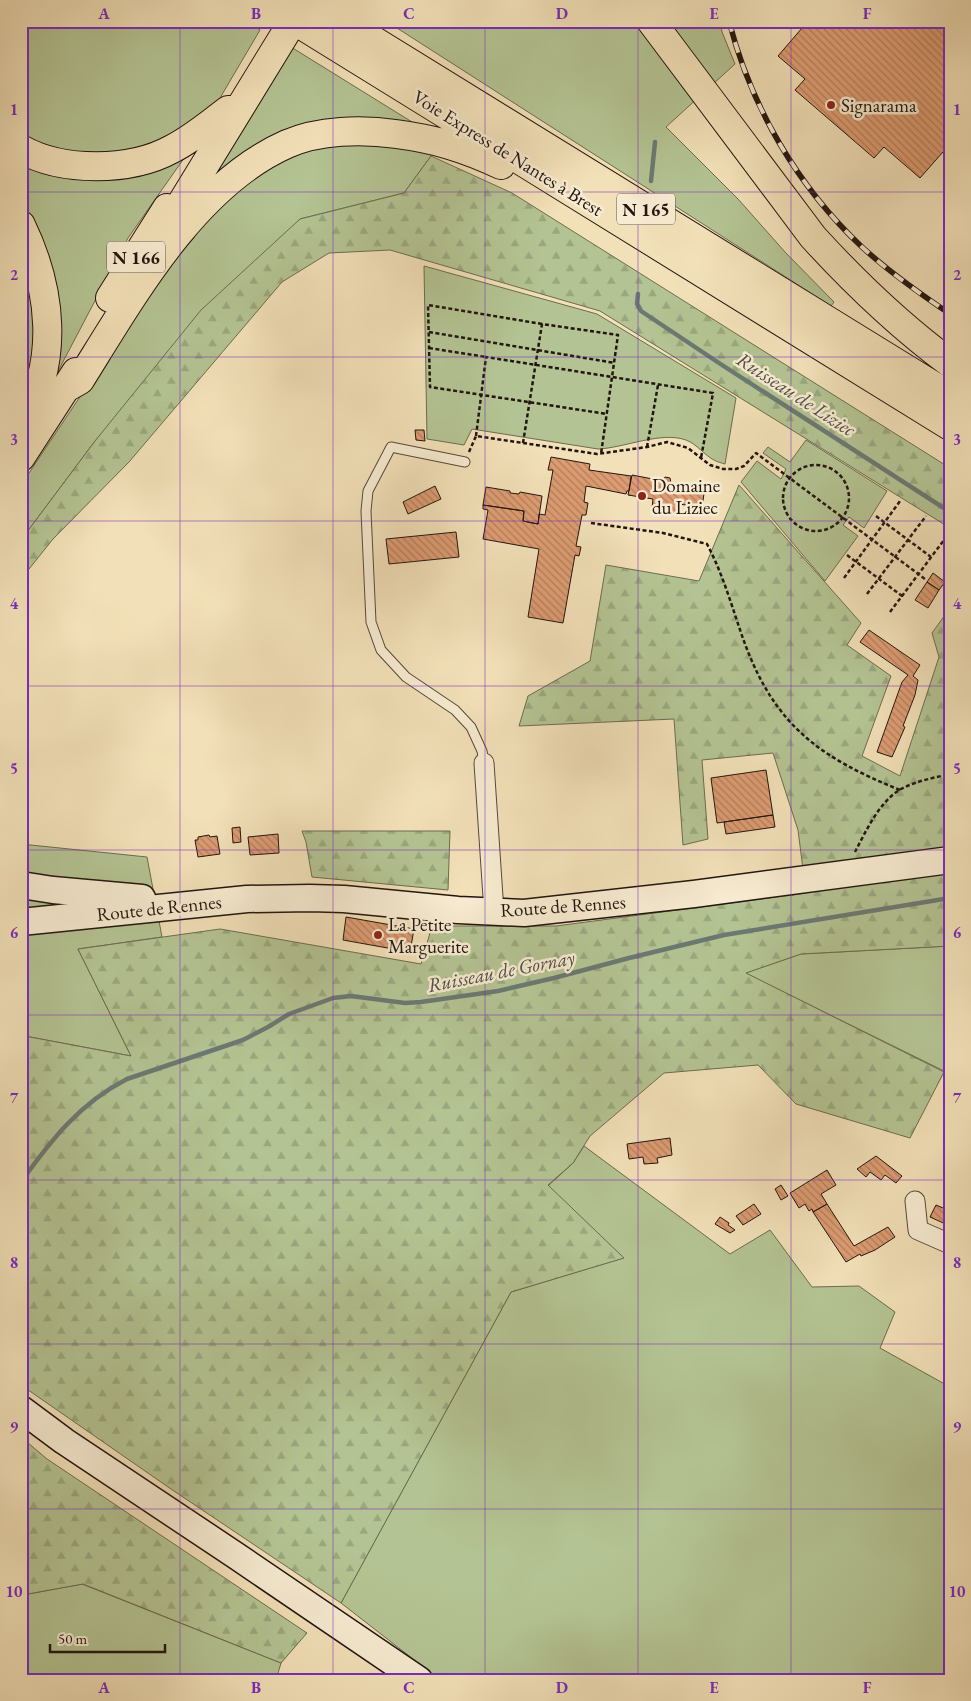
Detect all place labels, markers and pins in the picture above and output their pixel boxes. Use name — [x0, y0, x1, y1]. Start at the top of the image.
place label: Signarama — [841, 93, 917, 118]
marker: Signarama — [825, 99, 837, 111]
place label: Domaine du Liziec — [652, 473, 720, 520]
marker: Domaine du Liziec — [636, 490, 648, 502]
place label: La Petite Marguerite — [388, 912, 469, 959]
marker: La Petite Marguerite — [372, 929, 384, 941]

